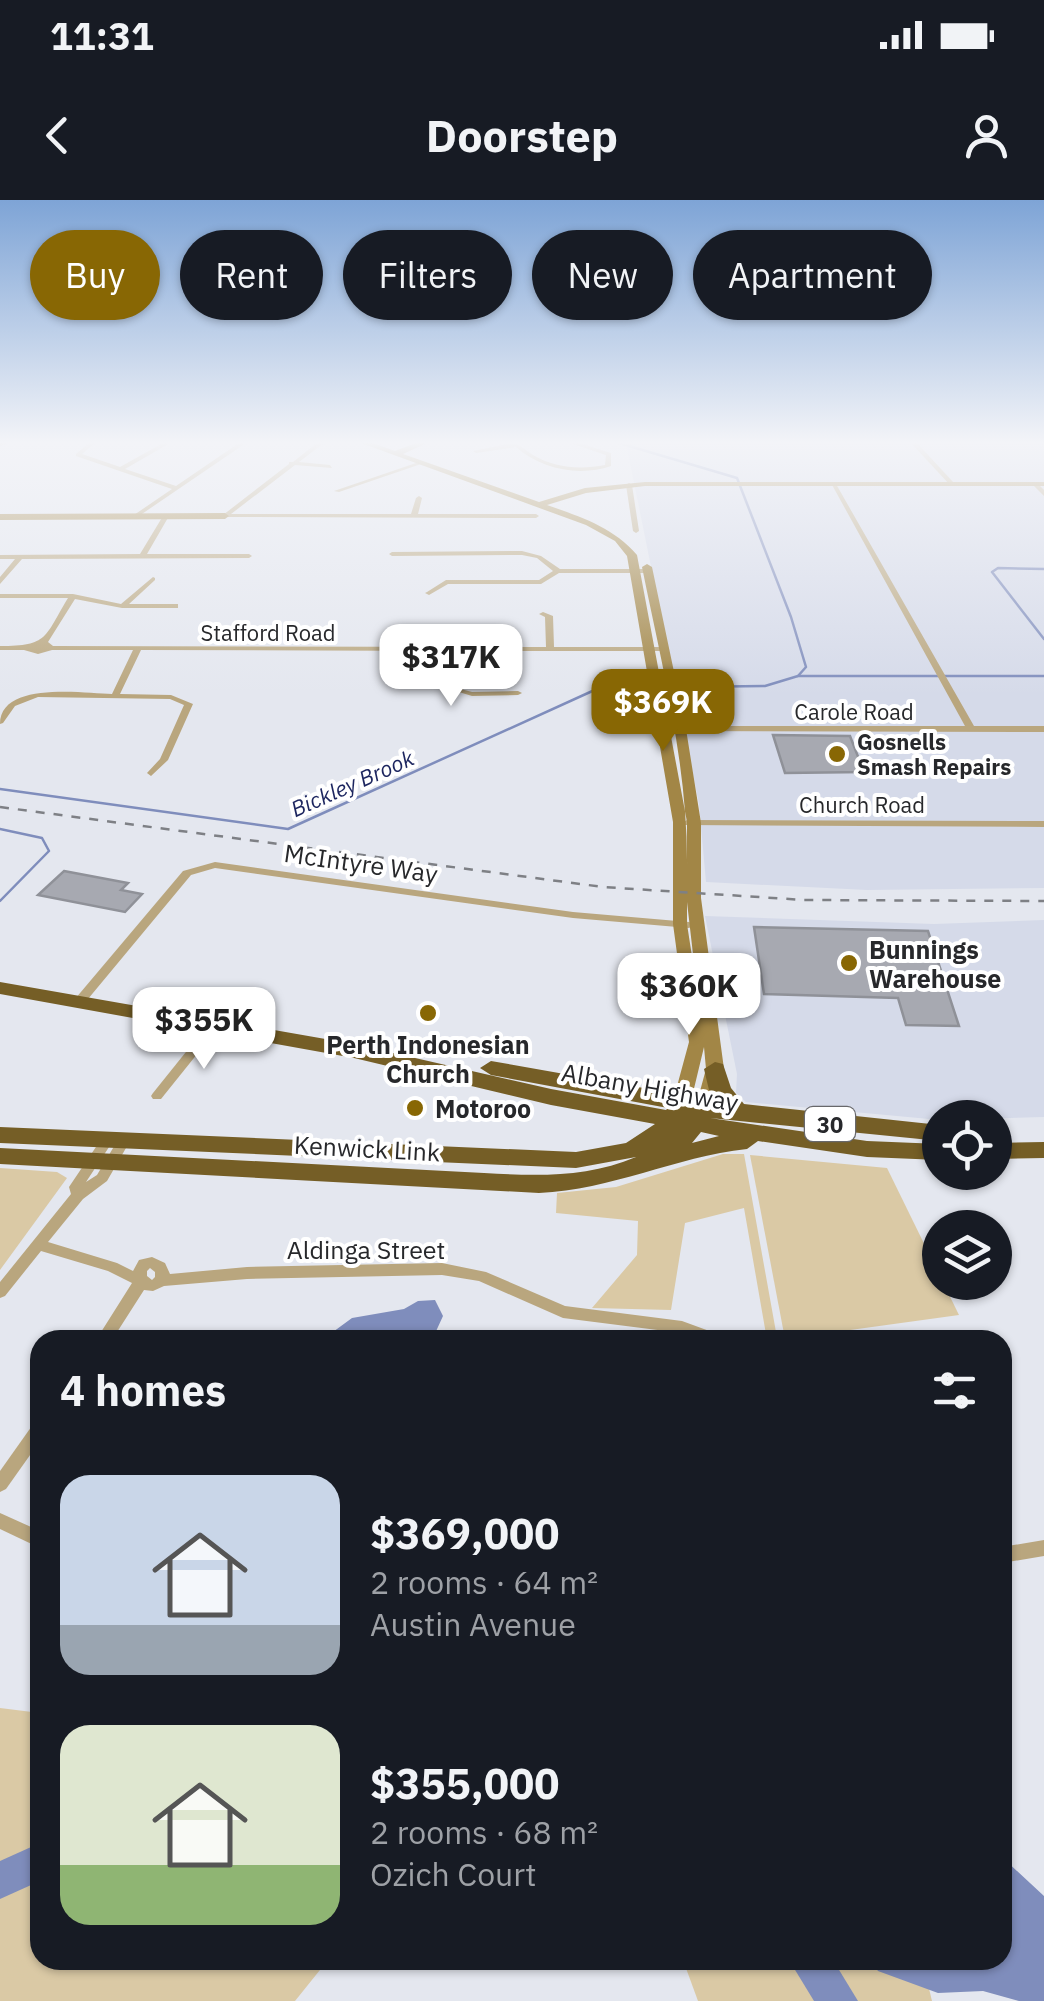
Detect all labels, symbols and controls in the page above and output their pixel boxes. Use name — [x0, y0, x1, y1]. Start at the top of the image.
text: 11:31 — [50, 11, 154, 60]
text: Doorstep — [426, 106, 618, 164]
icon: back — [30, 108, 85, 163]
icon: person — [959, 108, 1014, 163]
chip: Buy — [30, 230, 160, 320]
chip: Rent — [180, 230, 323, 320]
chip: Filters — [343, 230, 512, 320]
chip: New — [532, 230, 673, 320]
chip: Apartment — [693, 230, 932, 320]
street label: Stafford Road — [200, 618, 336, 647]
pin: $317K — [381, 624, 521, 709]
text: $317K — [401, 635, 501, 677]
pin: $369K — [593, 669, 733, 754]
text: $369K — [613, 680, 713, 722]
street label: Carole Road — [794, 697, 914, 726]
place label: Gosnells Smash Repairs — [857, 727, 1011, 781]
water label: Bickley Brook — [286, 743, 419, 823]
marker: Gosnells Smash Repairs — [826, 743, 848, 765]
street label: Church Road — [799, 790, 925, 819]
street label: McIntyre Way — [282, 836, 440, 890]
place label: Bunnings Warehouse — [869, 933, 1001, 995]
marker: Bunnings Warehouse — [838, 952, 860, 974]
pin: $360K — [619, 953, 759, 1038]
text: $360K — [639, 964, 739, 1006]
pin: $355K — [134, 987, 274, 1072]
text: $355K — [154, 998, 254, 1040]
marker: Perth Indonesian Church — [417, 1002, 439, 1024]
place label: Perth Indonesian Church — [326, 1028, 530, 1090]
street label: Albany Highway — [559, 1055, 741, 1119]
place label: Motoroo — [435, 1092, 531, 1125]
marker: Motoroo — [404, 1097, 426, 1119]
map controls — [922, 1100, 1012, 1300]
button: locate — [922, 1100, 1012, 1190]
road number: 30 — [805, 1107, 855, 1141]
street label: Kenwick Link — [293, 1128, 441, 1168]
button: layers — [922, 1210, 1012, 1300]
street label: Aldinga Street — [287, 1233, 445, 1266]
text: 4 homes — [60, 1363, 226, 1418]
icon: filters — [927, 1363, 982, 1418]
text: $369,000 — [370, 1506, 559, 1561]
icon: home — [140, 1515, 260, 1635]
text: 2 rooms · 64 m² — [370, 1561, 598, 1603]
text: Austin Avenue — [370, 1603, 576, 1645]
text: $355,000 — [370, 1756, 559, 1811]
icon: home — [140, 1765, 260, 1885]
text: 2 rooms · 68 m² — [370, 1811, 598, 1853]
text: Ozich Court — [370, 1853, 536, 1895]

